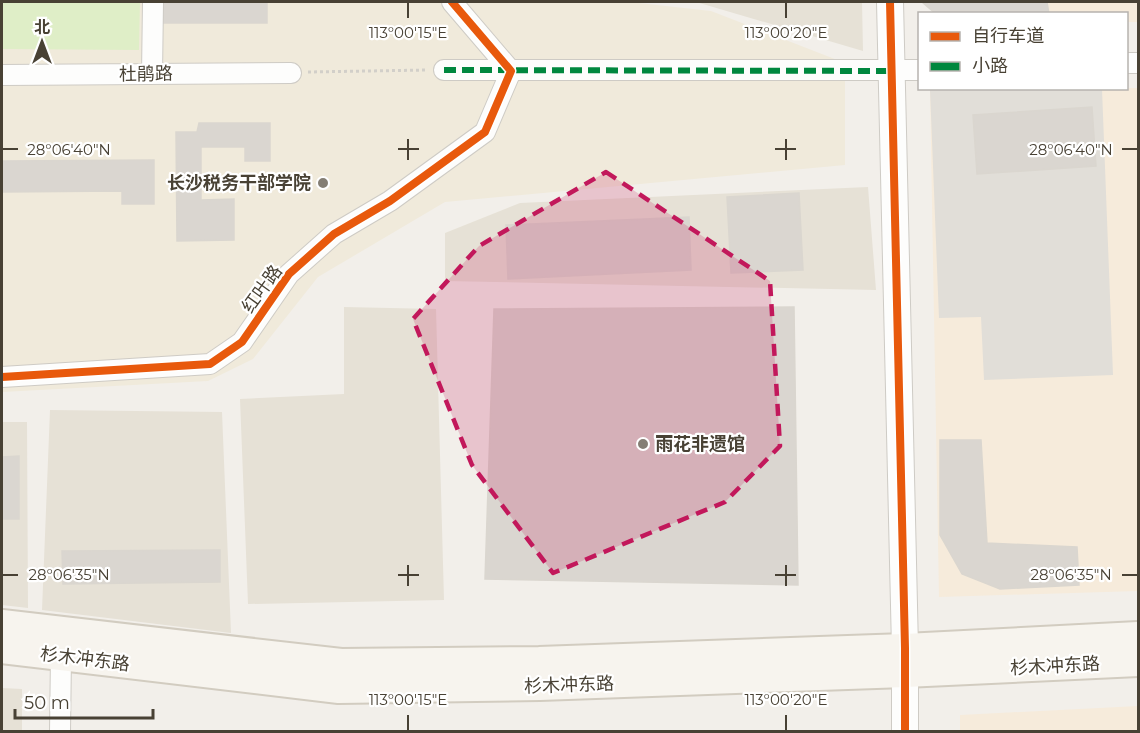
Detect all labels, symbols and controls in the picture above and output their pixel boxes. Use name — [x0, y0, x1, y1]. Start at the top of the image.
north arrow — [12, 12, 72, 72]
legend — [918, 12, 1128, 90]
text: 北 — [34, 18, 50, 37]
text: 113°00'15"E — [369, 23, 447, 42]
text: 113°00'20"E — [745, 23, 827, 42]
text: 自行车道 — [972, 25, 1044, 47]
text: 小路 — [972, 55, 1008, 77]
street label: 杜鹃路 — [119, 63, 173, 85]
text: 28°06'40"N — [27, 140, 111, 159]
text: 28°06'40"N — [1029, 140, 1113, 159]
place label: 长沙税务干部学院 — [167, 172, 311, 194]
marker: 长沙税务干部学院 — [316, 176, 330, 190]
street label: 红叶路 — [237, 261, 287, 317]
place label: 雨花非遗馆 — [655, 433, 745, 455]
marker: 雨花非遗馆 — [636, 437, 650, 451]
text: 28°06'35"N — [28, 565, 110, 584]
text: 28°06'35"N — [1030, 565, 1112, 584]
street label: 杉木冲东路 — [39, 643, 131, 675]
street label: 杉木冲东路 — [1009, 653, 1101, 679]
street label: 杉木冲东路 — [524, 672, 614, 698]
scale bar — [15, 682, 153, 720]
text: 113°00'15"E — [369, 690, 447, 709]
text: 113°00'20"E — [745, 690, 827, 709]
text: 50 m — [24, 692, 70, 714]

